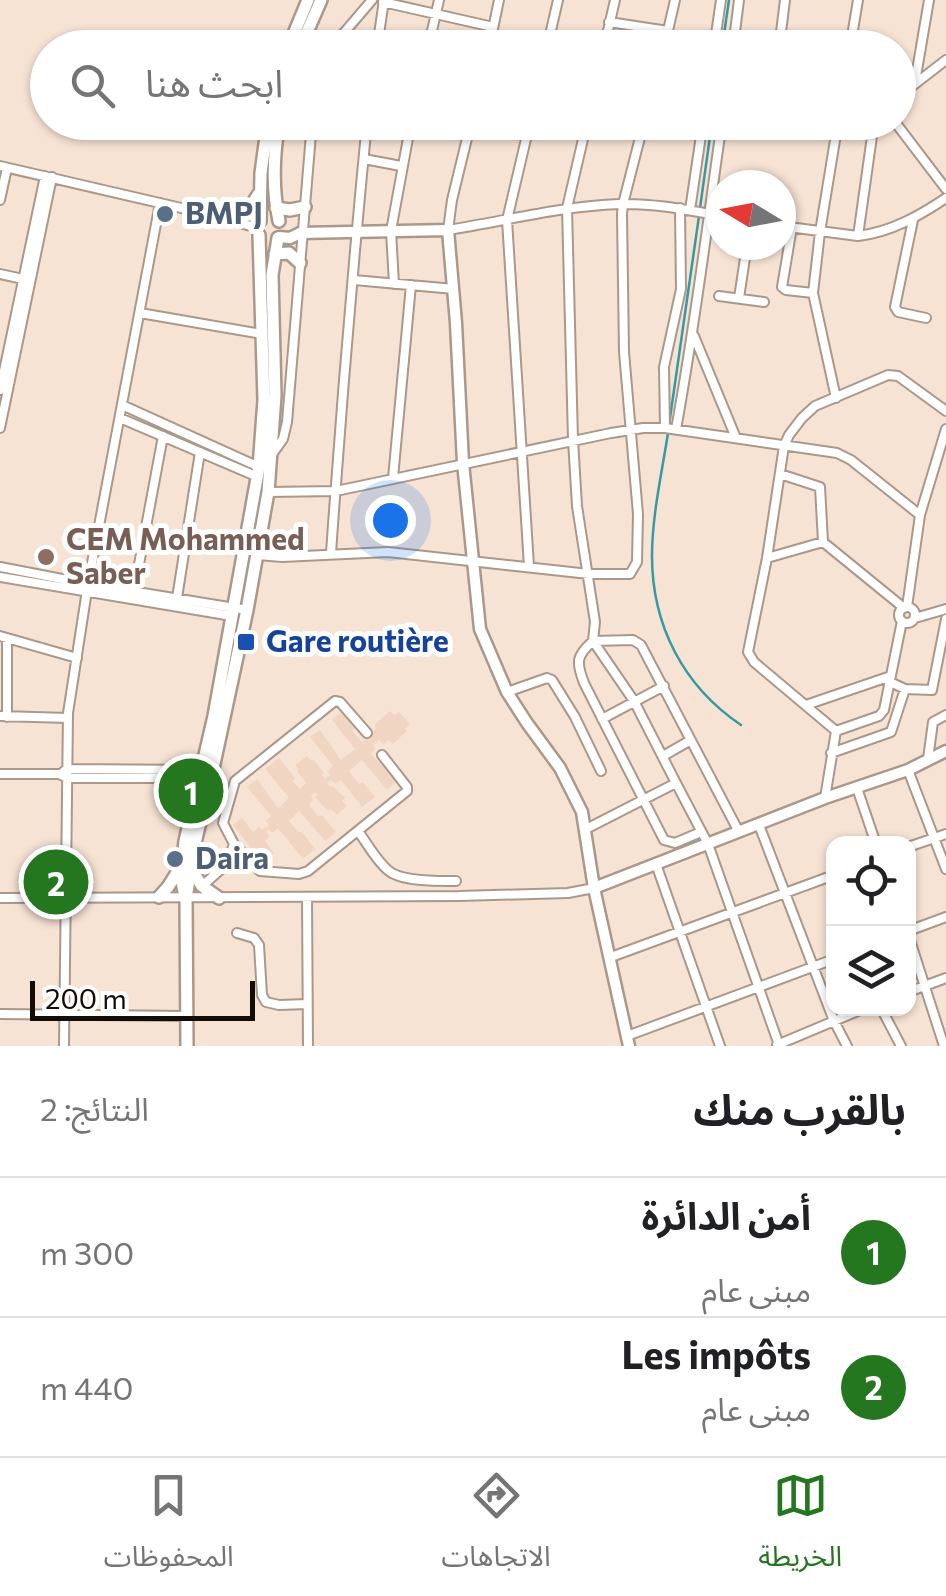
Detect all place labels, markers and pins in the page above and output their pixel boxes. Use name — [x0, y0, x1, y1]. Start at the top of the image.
place label: BMPJ — [185, 193, 263, 230]
marker: BMPJ — [154, 203, 176, 225]
place label: CEM Mohammed Saber — [66, 519, 305, 590]
marker: CEM Mohammed Saber — [35, 546, 57, 568]
place label: Gare routière — [266, 621, 449, 658]
marker: Gare routière — [235, 631, 257, 653]
pin: 1 — [158, 754, 224, 828]
place label: Daira — [195, 838, 269, 875]
pin: 2 — [23, 844, 88, 920]
marker: Daira — [164, 848, 186, 870]

